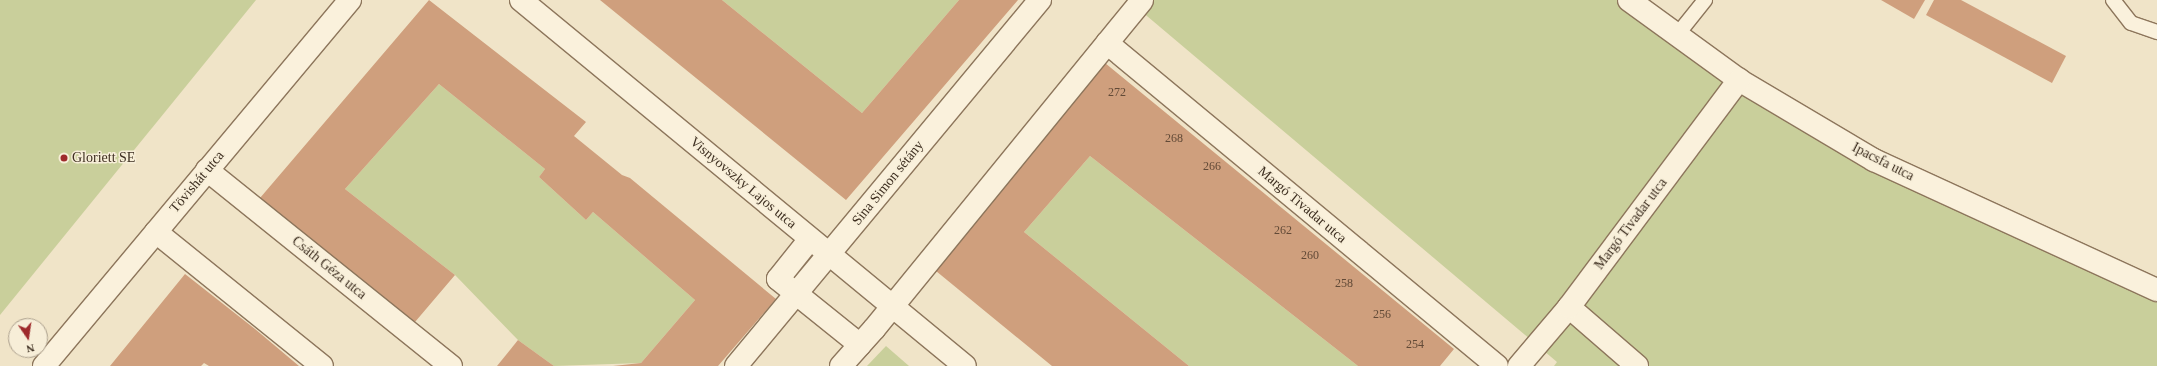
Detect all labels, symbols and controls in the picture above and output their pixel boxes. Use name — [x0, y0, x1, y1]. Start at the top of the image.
house number: 272 — [1108, 86, 1126, 100]
house number: 268 — [1165, 132, 1183, 146]
street label: Visnyovszky Lajos utca — [686, 134, 800, 232]
street label: Sina Simon sétány — [849, 137, 927, 229]
street label: Ipacsfa utca — [1849, 139, 1917, 185]
street label: Tövishát utca — [166, 148, 228, 216]
place label: Gloriett SE — [72, 150, 135, 166]
marker: Gloriett SE — [59, 153, 69, 163]
house number: 266 — [1203, 160, 1221, 174]
street label: Margó Tivadar utca — [1254, 163, 1350, 247]
street label: Margó Tivadar utca — [1591, 175, 1671, 273]
house number: 262 — [1274, 224, 1292, 238]
street label: Csáth Géza utca — [288, 233, 370, 303]
house number: 260 — [1301, 249, 1319, 263]
house number: 258 — [1335, 277, 1353, 291]
house number: 256 — [1373, 308, 1391, 322]
north arrow — [8, 318, 48, 358]
house number: 254 — [1406, 338, 1424, 352]
text: N — [25, 342, 36, 355]

